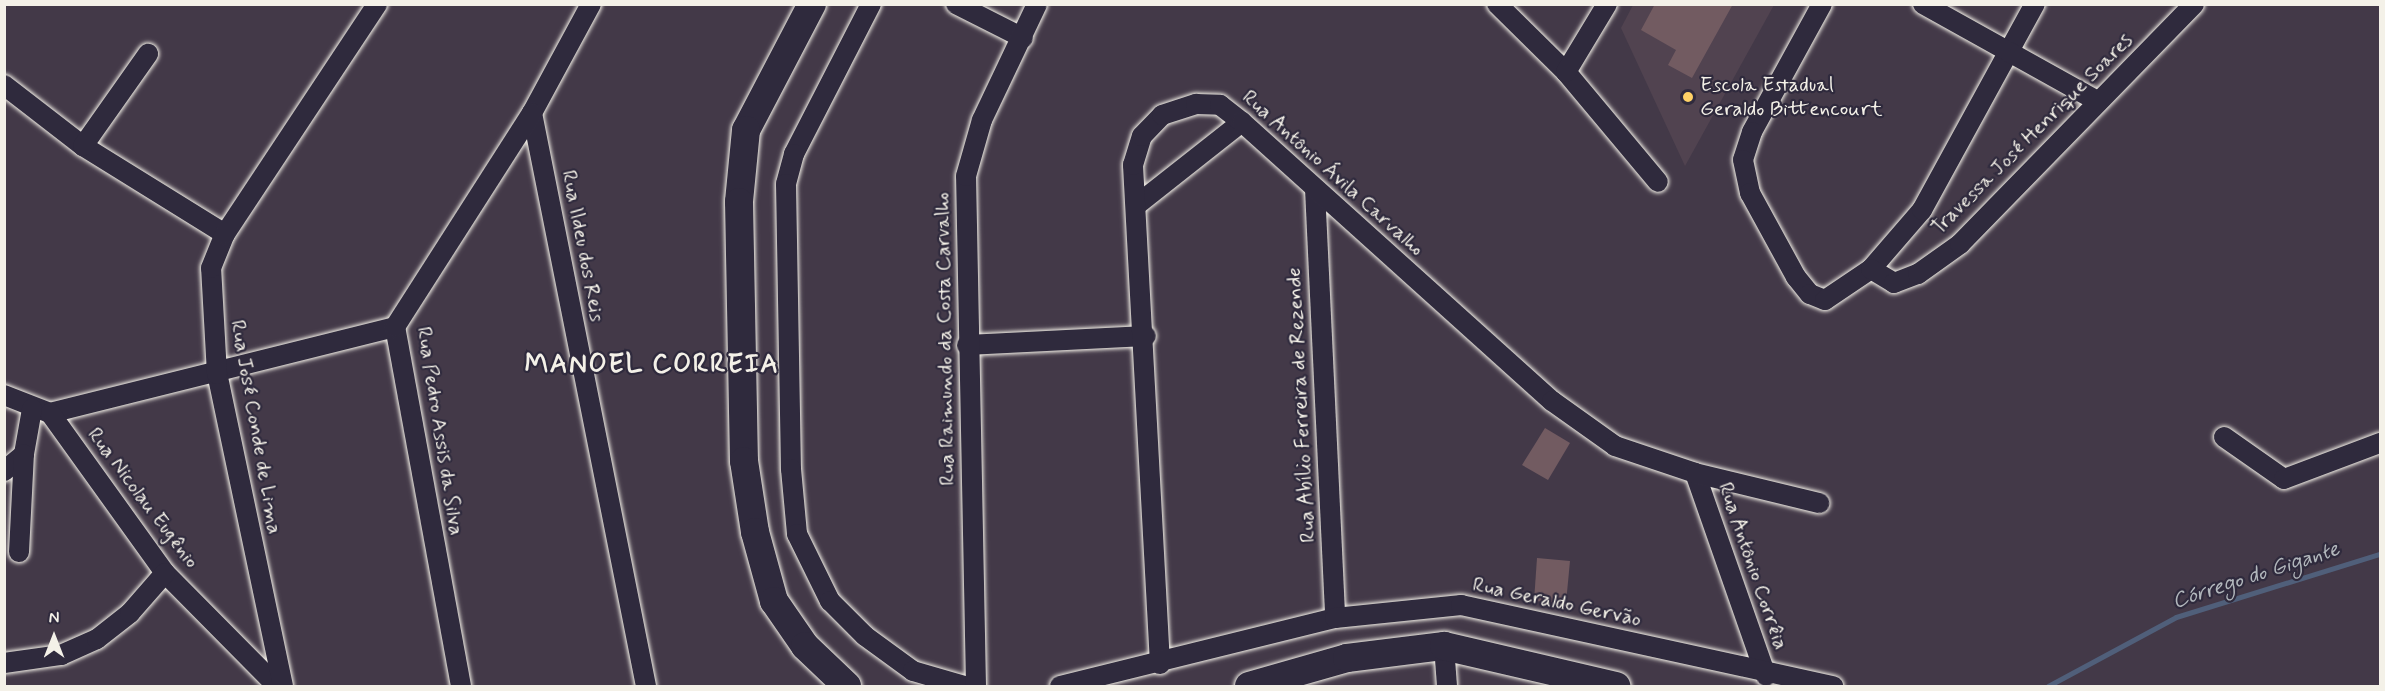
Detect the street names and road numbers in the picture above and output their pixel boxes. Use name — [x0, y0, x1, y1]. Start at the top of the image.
street label: Travessa José Henrique Soares — [1926, 28, 2138, 240]
street label: Rua Antônio Ávila Carvalho — [1237, 85, 1429, 261]
street label: Rua Ildeu dos Reis — [555, 165, 611, 327]
street label: Rua Raimundo da Costa Carvalho — [930, 191, 960, 487]
street label: Rua Abílio Ferreira de Rezende — [1281, 265, 1321, 545]
street label: Rua José Conde de Lima — [225, 318, 287, 536]
street label: Rua Pedro Assis da Silva — [411, 326, 469, 536]
street label: Rua Nicolau Eugênio — [82, 423, 204, 573]
street label: Rua Antônio Corrêia — [1712, 479, 1794, 653]
street label: Rua Geraldo Gervão — [1472, 572, 1642, 632]

